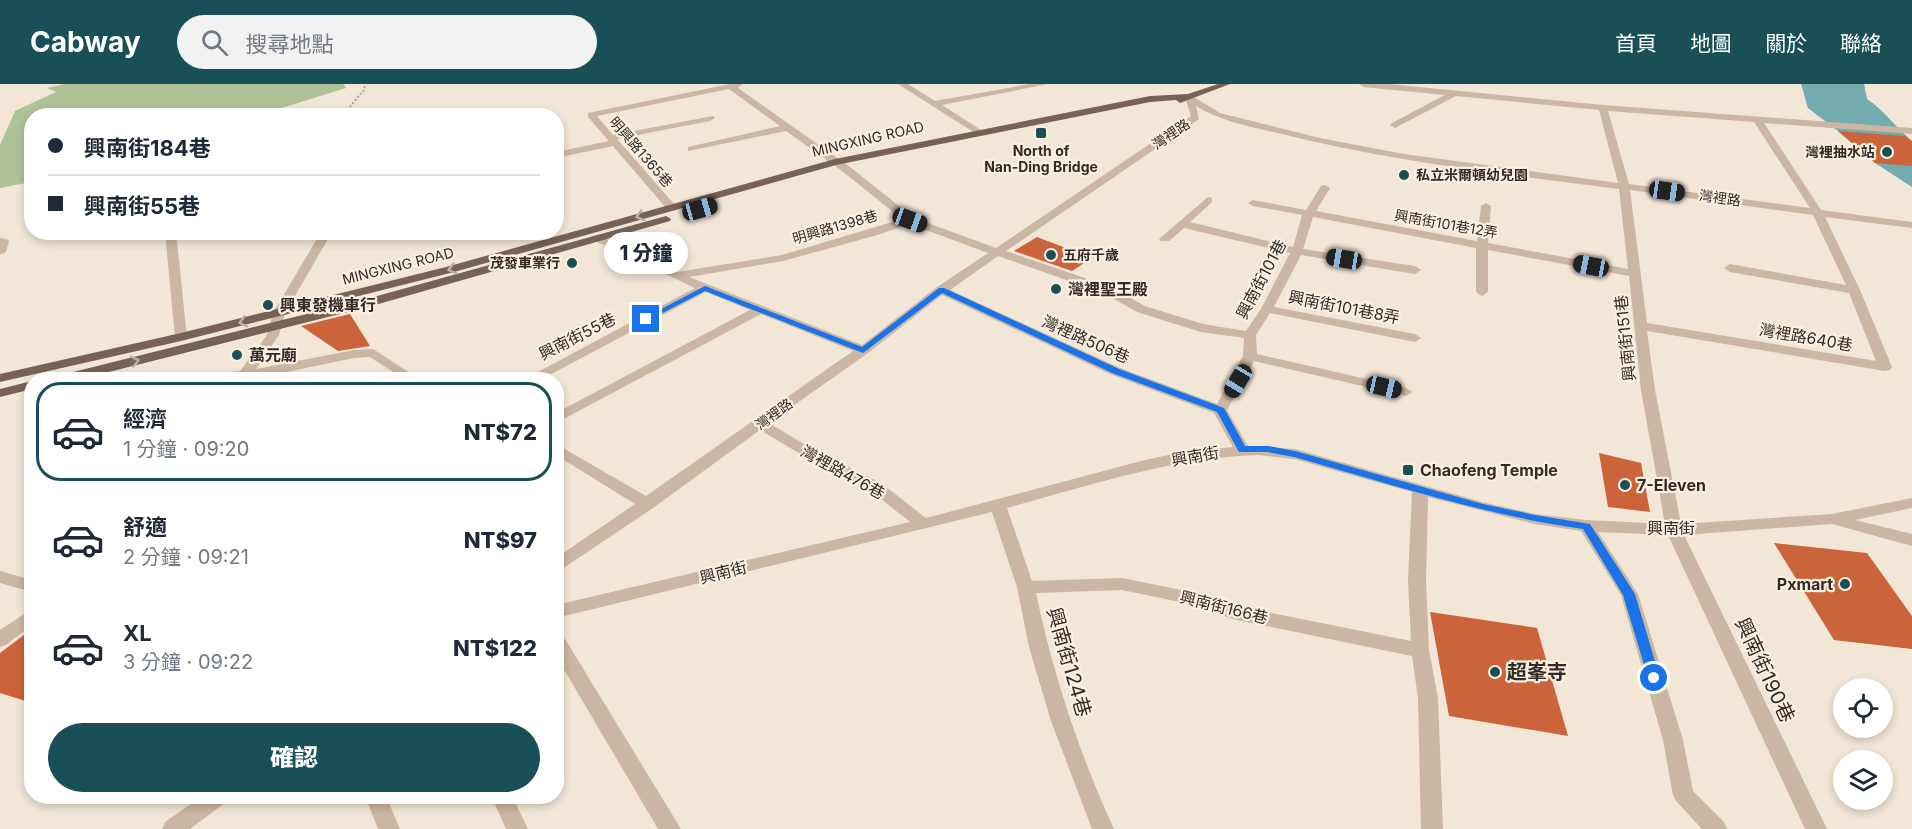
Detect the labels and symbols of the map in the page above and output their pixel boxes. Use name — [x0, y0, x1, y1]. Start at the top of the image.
street label: 明興路1365巷 — [606, 113, 677, 190]
street label: 灣裡路 — [1149, 115, 1193, 152]
street label: MINGXING ROAD — [810, 117, 926, 160]
marker: North of Nan-Ding Bridge — [1034, 126, 1048, 140]
place label: North of Nan-Ding Bridge — [984, 142, 1098, 175]
place label: 灣裡抽水站 — [1805, 143, 1875, 160]
marker: 灣裡抽水站 — [1880, 145, 1894, 159]
place label: 私立米爾頓幼兒園 — [1416, 166, 1528, 183]
marker: 私立米爾頓幼兒園 — [1397, 168, 1411, 182]
car — [1648, 180, 1686, 202]
street label: 灣裡路 — [1698, 186, 1742, 209]
car — [680, 195, 720, 223]
car — [890, 205, 930, 235]
street label: 明興路1398巷 — [790, 206, 879, 247]
street label: 興南街101巷12弄 — [1393, 206, 1499, 241]
one-way arrow — [635, 209, 646, 221]
callout: 1 分鐘 — [604, 232, 688, 274]
street label: 興南街101巷 — [1232, 236, 1290, 322]
street label: MINGXING ROAD — [340, 243, 456, 288]
place label: 五府千歲 — [1063, 246, 1119, 263]
car — [1325, 247, 1363, 271]
marker: 五府千歲 — [1044, 248, 1058, 262]
place label: 茂發車業行 — [490, 254, 560, 271]
car — [1572, 254, 1610, 278]
marker: 茂發車業行 — [565, 256, 579, 270]
one-way arrow — [448, 262, 458, 274]
place label: 灣裡聖王殿 — [1068, 279, 1148, 299]
marker: 灣裡聖王殿 — [1049, 282, 1063, 296]
street label: 興南街101巷8弄 — [1287, 286, 1401, 328]
street label: 興南街151巷 — [1611, 294, 1639, 382]
place label: 興東發機車行 — [280, 295, 376, 315]
marker: 興東發機車行 — [261, 298, 275, 312]
route end — [632, 305, 659, 332]
street label: 興南街55巷 — [535, 308, 619, 364]
street label: 灣裡路506巷 — [1039, 311, 1133, 367]
one-way arrow — [238, 314, 248, 327]
street label: 灣裡路640巷 — [1758, 319, 1854, 355]
place label: 萬元廟 — [249, 345, 297, 365]
marker: 萬元廟 — [230, 348, 244, 362]
one-way arrow — [130, 356, 140, 369]
car — [1221, 361, 1255, 401]
car — [1364, 374, 1404, 400]
street label: 灣裡路 — [752, 394, 796, 433]
street label: 灣裡路476巷 — [797, 441, 889, 503]
street label: 興南街 — [1170, 442, 1220, 470]
place label: Chaofeng Temple — [1420, 460, 1558, 480]
marker: Chaofeng Temple — [1401, 463, 1415, 477]
place label: 7-Eleven — [1637, 475, 1706, 495]
marker: 7-Eleven — [1618, 478, 1632, 492]
street label: 興南街 — [1647, 518, 1695, 538]
street label: 興南街 — [697, 556, 749, 588]
place label: Pxmart — [1777, 574, 1833, 594]
marker: Pxmart — [1838, 577, 1852, 591]
street label: 興南街166巷 — [1178, 586, 1270, 628]
street label: 興南街124巷 — [1042, 604, 1096, 720]
street label: 興南街190巷 — [1730, 614, 1800, 726]
place label: 超峯寺 — [1507, 660, 1567, 684]
route start — [1640, 664, 1667, 691]
marker: 超峯寺 — [1488, 665, 1502, 679]

